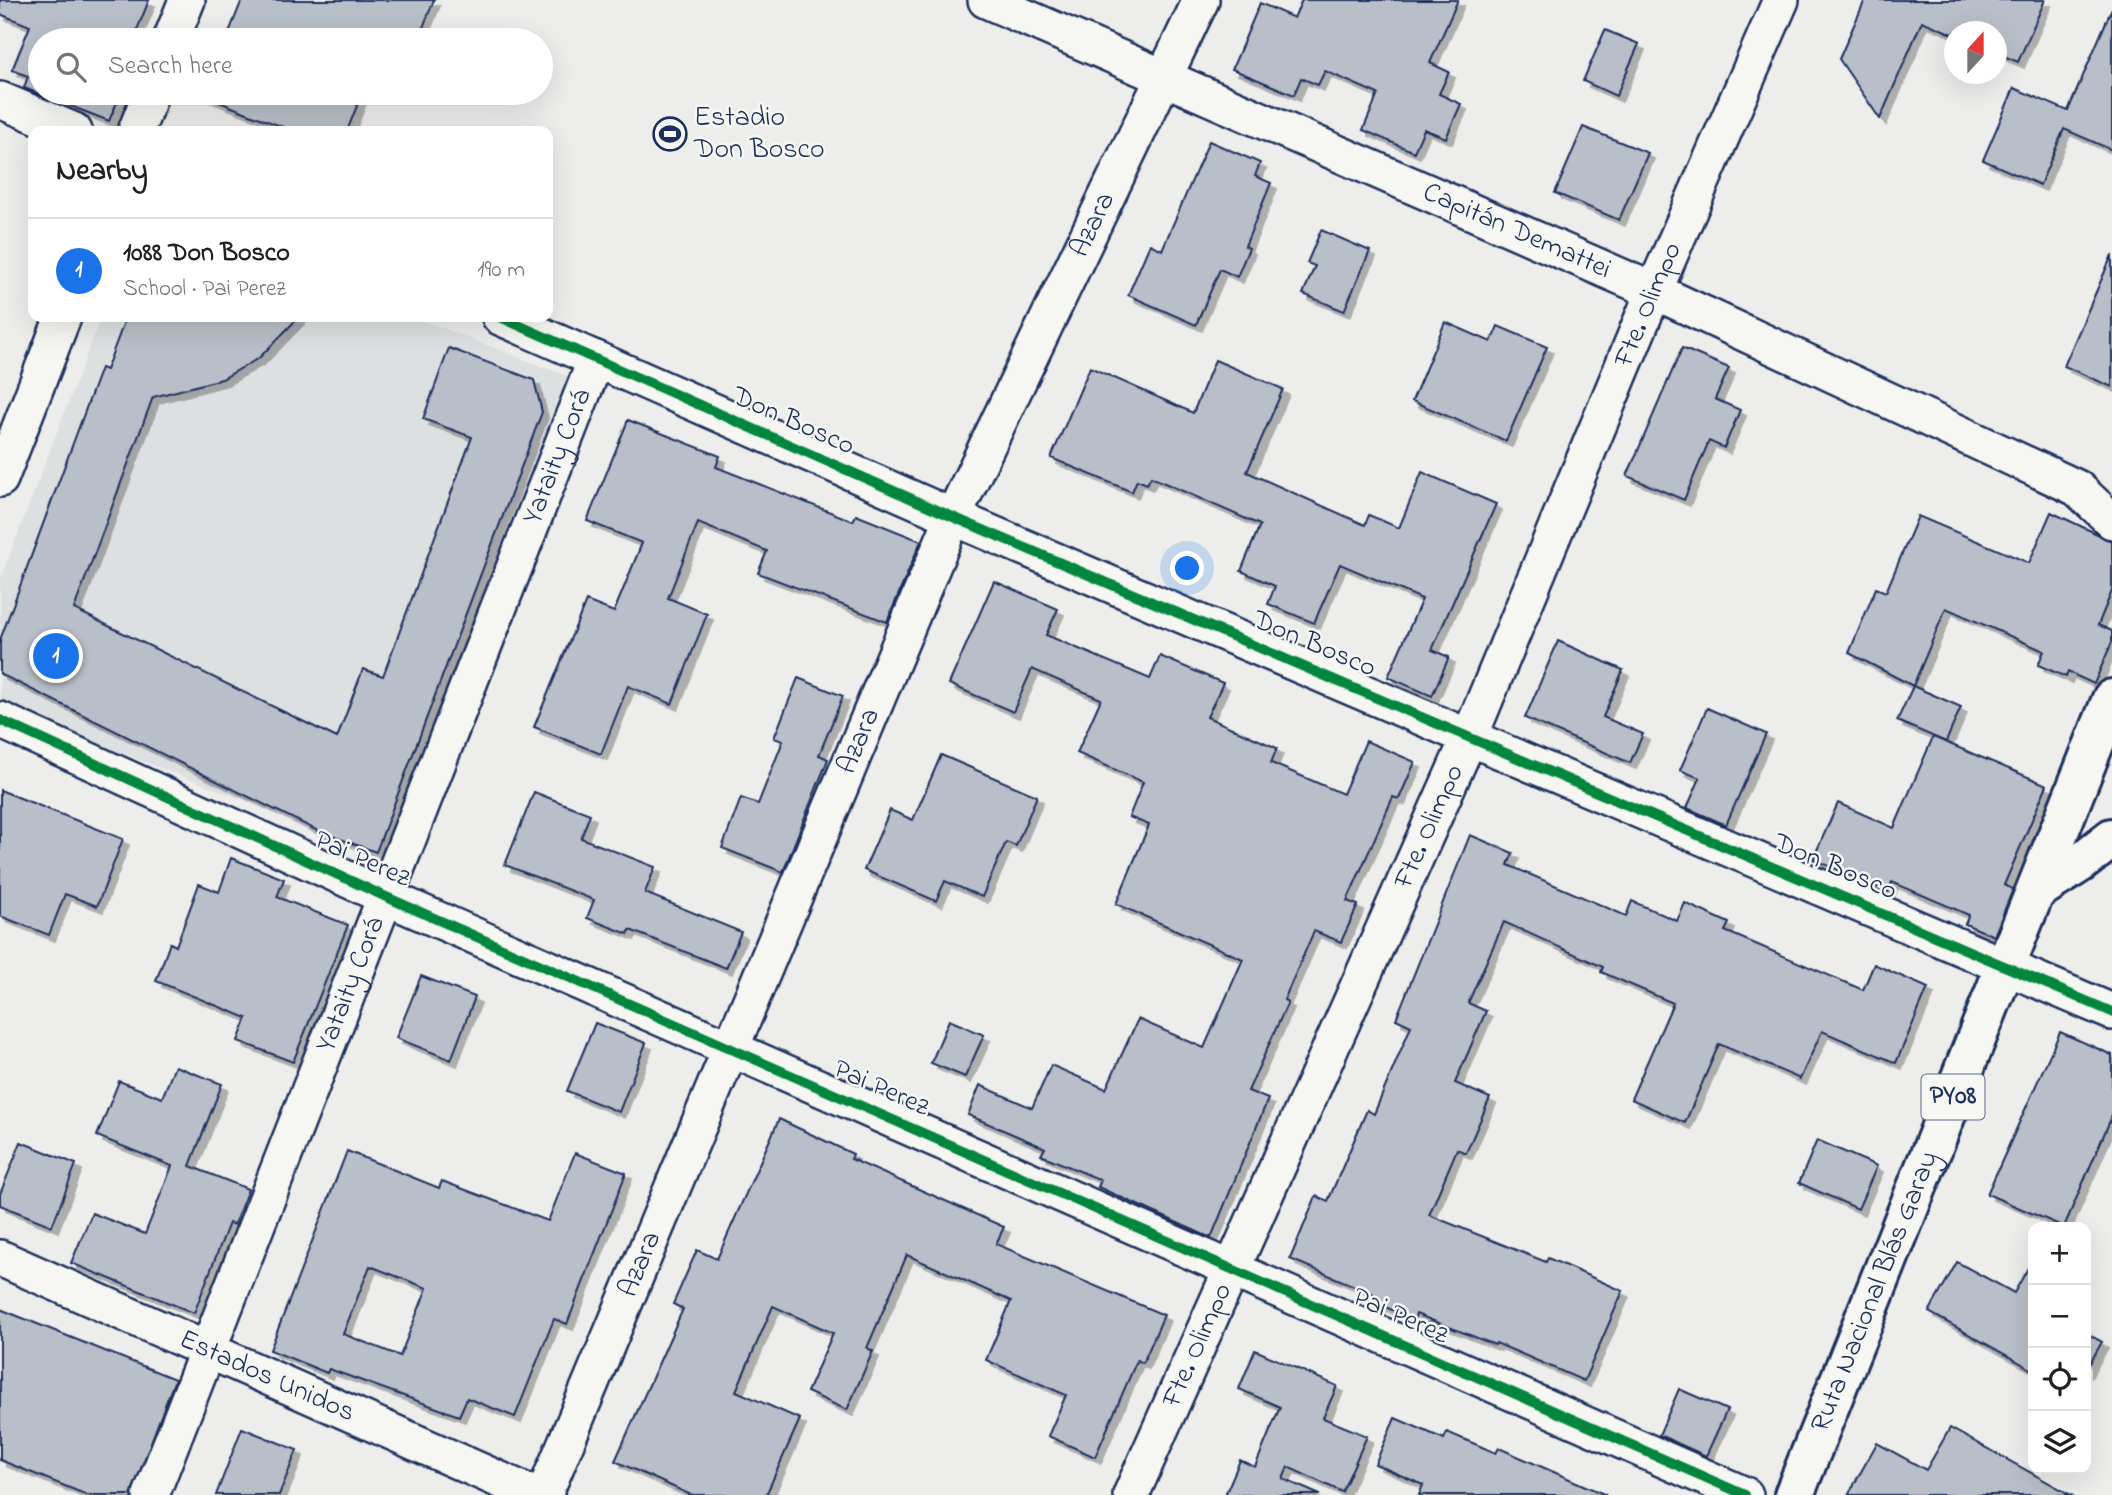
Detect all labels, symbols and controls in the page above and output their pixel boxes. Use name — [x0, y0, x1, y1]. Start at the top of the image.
north arrow — [1944, 21, 2007, 84]
search box — [28, 28, 553, 105]
icon: search — [52, 48, 90, 86]
text: Search here — [108, 48, 233, 86]
place label: Estadio Don Bosco — [693, 98, 825, 171]
sports icon: Estadio Don Bosco — [651, 115, 689, 153]
text: Nearby — [56, 150, 148, 194]
street label: Capitán Demattei — [1416, 172, 1617, 290]
street label: Azara — [1060, 185, 1126, 264]
text: 1088 Don Bosco — [123, 235, 290, 273]
street label: Fte. Olimpo — [1604, 236, 1693, 374]
text: 1 — [75, 254, 83, 287]
text: 190 m — [477, 254, 525, 287]
text: School · Pai Perez — [123, 273, 286, 306]
street label: Don Bosco — [724, 376, 861, 467]
street label: Yataity Corá — [513, 383, 603, 531]
your location — [1170, 551, 1204, 585]
street label: Don Bosco — [1245, 600, 1382, 689]
pin: 1 — [33, 630, 79, 682]
street label: Azara — [827, 702, 891, 780]
street label: Fte. Olimpo — [1383, 758, 1475, 896]
street label: Pai Perez — [307, 821, 417, 900]
street label: Don Bosco — [1766, 823, 1903, 912]
street label: Yataity Corá — [306, 911, 396, 1059]
street label: Pai Perez — [826, 1050, 936, 1129]
road number: PY08 — [1922, 1074, 1984, 1120]
street label: Ruta Nacional Blás Garay — [1801, 1145, 1950, 1438]
map controls — [2028, 1222, 2091, 1474]
button: + — [2028, 1222, 2091, 1285]
street label: Azara — [608, 1225, 672, 1304]
street label: Fte. Olimpo — [1152, 1277, 1244, 1415]
street label: Pai Perez — [1345, 1278, 1455, 1357]
button: − — [2028, 1285, 2091, 1348]
street label: Estados Unidos — [172, 1319, 361, 1433]
button: locate — [2028, 1348, 2091, 1411]
button: layers — [2028, 1411, 2091, 1474]

